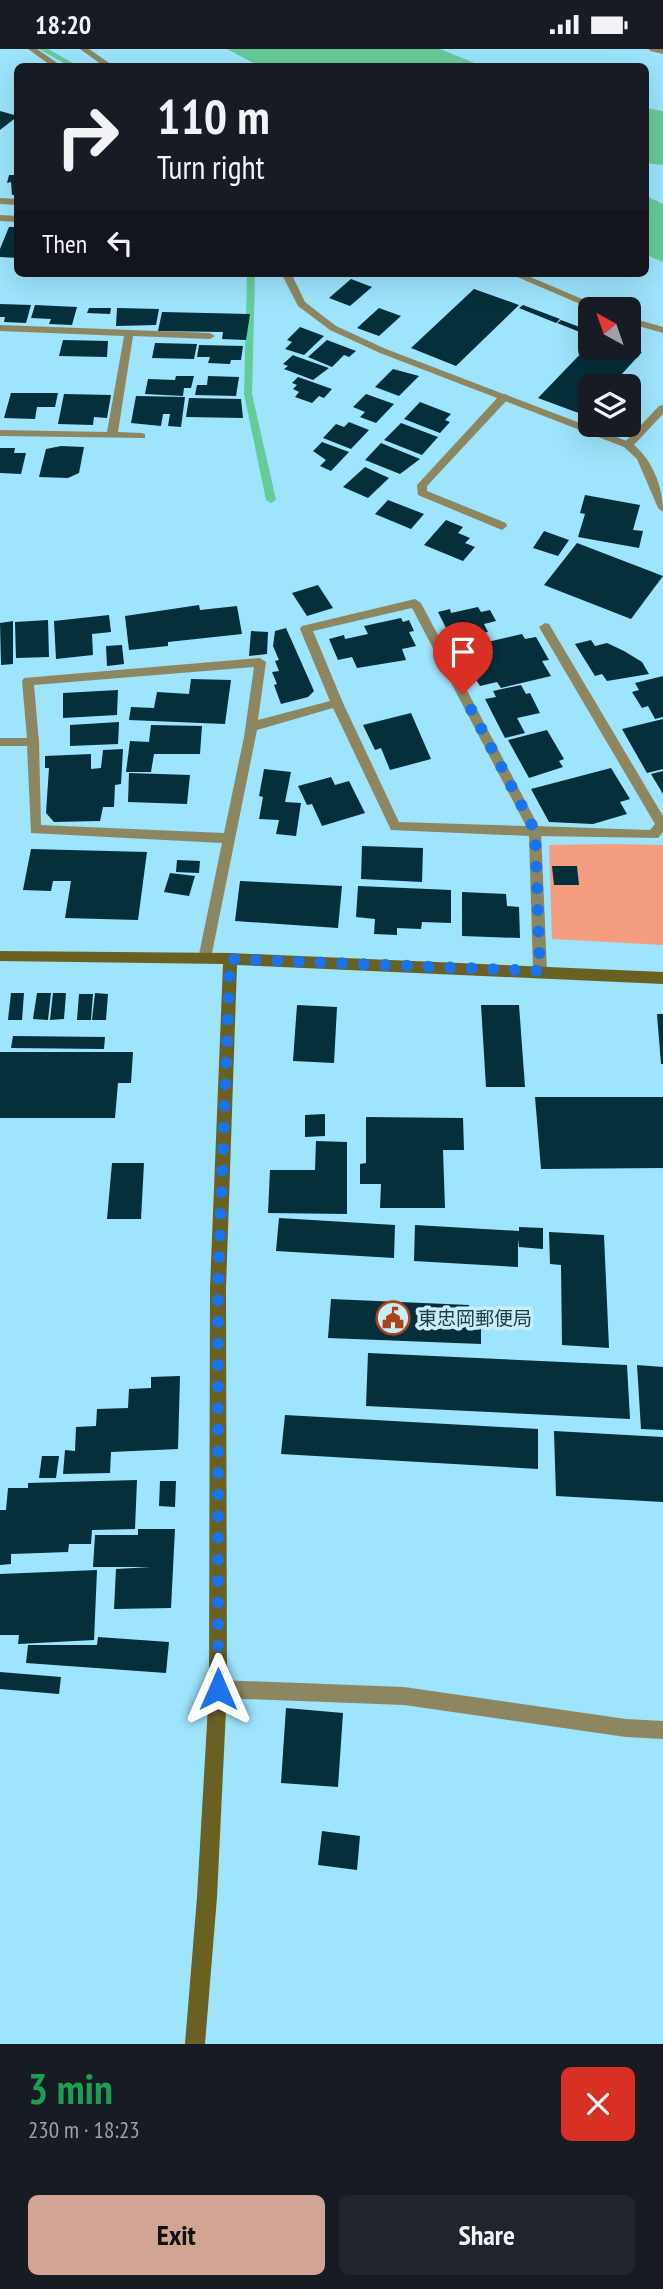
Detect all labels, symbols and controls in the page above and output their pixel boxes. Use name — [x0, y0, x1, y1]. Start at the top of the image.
text: 18:20 — [35, 8, 91, 41]
text: 110 m — [157, 84, 270, 148]
icon: right — [42, 91, 133, 182]
text: Turn right — [157, 146, 265, 188]
icon: left — [101, 224, 139, 262]
text: Then — [42, 227, 87, 260]
north arrow — [578, 297, 640, 361]
map controls — [578, 297, 641, 437]
button: layers — [578, 374, 641, 437]
pin — [433, 622, 493, 694]
icon: arrive — [444, 633, 482, 671]
public building icon: 東忠岡郵便局 — [374, 1299, 412, 1337]
place label: 東忠岡郵便局 — [418, 1306, 532, 1330]
position arrow — [181, 1652, 255, 1726]
text: 3 min — [28, 2061, 113, 2116]
button: close — [561, 2067, 635, 2141]
text: 230 m · 18:23 — [28, 2115, 140, 2144]
button: Exit — [28, 2195, 325, 2275]
button: Share — [339, 2195, 635, 2275]

